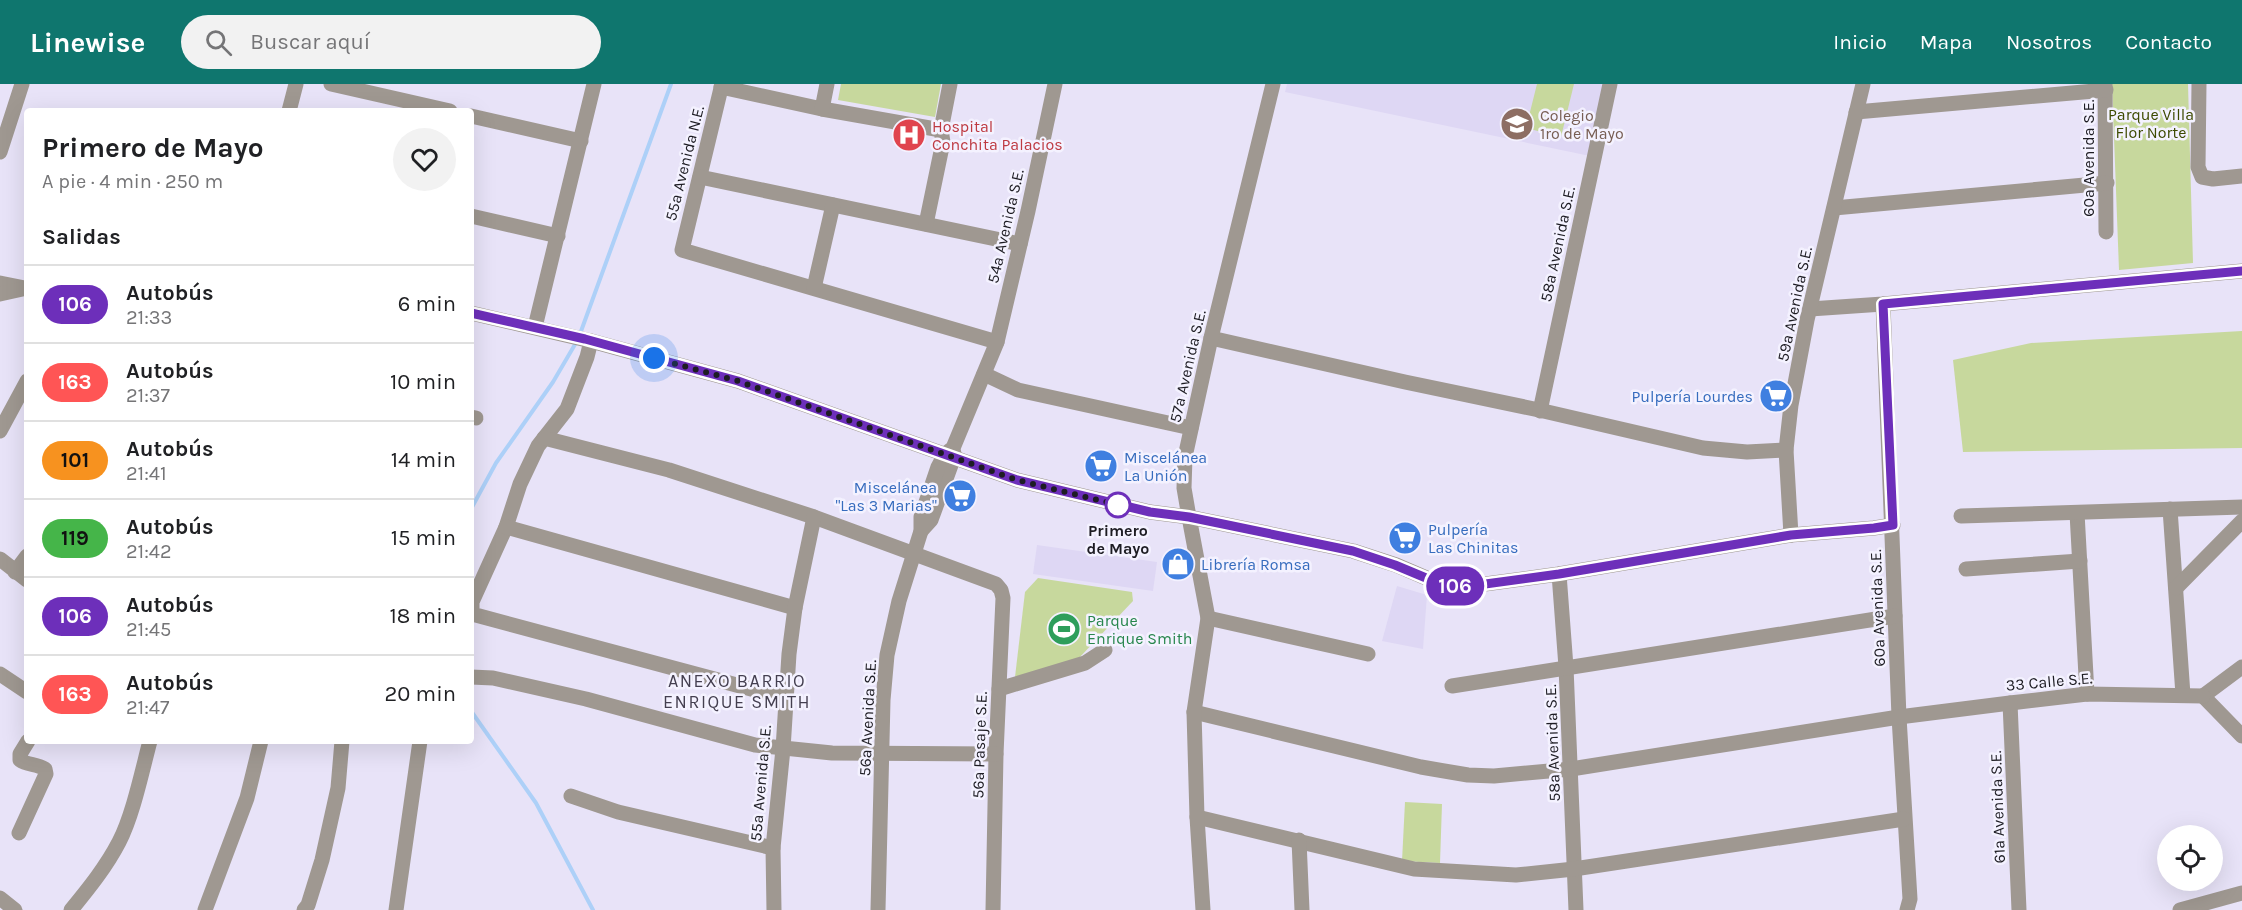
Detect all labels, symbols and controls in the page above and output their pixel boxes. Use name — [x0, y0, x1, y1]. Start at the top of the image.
search box — [181, 15, 601, 69]
text: Linewise — [30, 26, 145, 59]
icon: search — [202, 26, 235, 59]
text: Buscar aquí — [250, 29, 370, 55]
text: Inicio — [1833, 30, 1887, 54]
text: Mapa — [1920, 30, 1973, 54]
text: Nosotros — [2006, 30, 2092, 54]
text: Contacto — [2125, 30, 2212, 54]
street label: 60a Avenida S.E. — [2079, 99, 2098, 217]
street label: 55a Avenida N.E. — [661, 103, 708, 223]
park label: Parque Villa Flor Norte — [2108, 105, 2194, 142]
school or university icon: Colegio 1ro de Mayo — [1499, 106, 1535, 142]
place label: Colegio 1ro de Mayo — [1540, 106, 1624, 143]
hospital icon: Hospital Conchita Palacios — [891, 117, 927, 153]
place label: Hospital Conchita Palacios — [932, 117, 1063, 154]
button: heart — [393, 128, 456, 191]
text: Primero de Mayo — [42, 131, 264, 164]
street label: 54a Avenida S.E. — [983, 167, 1028, 285]
text: A pie · 4 min · 250 m — [42, 170, 223, 193]
street label: 58a Avenida S.E. — [1536, 185, 1579, 304]
text: Salidas — [42, 224, 121, 250]
street label: 59a Avenida S.E. — [1773, 245, 1816, 363]
text: Autobús — [126, 280, 214, 306]
text: 6 min — [398, 291, 456, 317]
text: 106 — [58, 292, 92, 316]
text: 21:33 — [126, 306, 172, 329]
street label: 57a Avenida S.E. — [1165, 308, 1210, 424]
your location — [639, 343, 669, 373]
text: Autobús — [126, 358, 214, 384]
text: 10 min — [390, 369, 456, 395]
text: 163 — [58, 370, 92, 394]
supermarket icon: Pulpería Lourdes — [1758, 378, 1794, 414]
text: 21:37 — [126, 384, 170, 407]
place label: Pulpería Lourdes — [1631, 387, 1753, 406]
text: Autobús — [126, 436, 214, 462]
text: 14 min — [391, 447, 456, 473]
text: 101 — [61, 448, 89, 472]
supermarket icon: Miscelánea La Unión — [1083, 448, 1119, 484]
place label: Miscelánea La Unión — [1124, 448, 1207, 485]
text: 21:41 — [126, 462, 167, 485]
place label: Miscelánea "Las 3 Marias" — [835, 478, 937, 515]
supermarket icon: Miscelánea "Las 3 Marias" — [942, 478, 978, 514]
marker: Primero de Mayo — [1105, 492, 1131, 518]
text: Autobús — [126, 514, 214, 540]
supermarket icon: Pulpería Las Chinitas — [1387, 520, 1423, 556]
place label: Pulpería Las Chinitas — [1428, 520, 1518, 557]
place label: Primero de Mayo — [1087, 521, 1149, 558]
text: 15 min — [391, 525, 456, 551]
text: 119 — [61, 526, 89, 550]
text: 21:42 — [126, 540, 172, 563]
shop icon: Librería Romsa — [1160, 546, 1196, 582]
street label: 60a Avenida S.E. — [1866, 549, 1889, 667]
place label: Librería Romsa — [1201, 555, 1311, 574]
line badge: 106 — [1420, 566, 1490, 606]
text: 106 — [1438, 574, 1472, 598]
text: Autobús — [126, 592, 214, 618]
text: 18 min — [390, 603, 456, 629]
text: 106 — [58, 604, 92, 628]
sports icon: Parque Enrique Smith — [1046, 611, 1082, 647]
place label: Parque Enrique Smith — [1087, 611, 1192, 648]
text: 21:45 — [126, 618, 171, 641]
street label: 56a Avenida S.E. — [855, 659, 880, 777]
street label: 33 Calle S.E. — [2005, 668, 2093, 695]
text: Autobús — [126, 670, 214, 696]
district label: ANEXO BARRIO ENRIQUE SMITH — [663, 670, 811, 713]
text: 20 min — [385, 681, 456, 707]
text: 163 — [58, 682, 92, 706]
street label: 58a Avenida S.E. — [1541, 684, 1564, 802]
street label: 56a Pasaje S.E. — [968, 691, 991, 799]
text: 21:47 — [126, 696, 169, 719]
street label: 55a Avenida S.E. — [746, 724, 775, 842]
street label: 61a Avenida S.E. — [1986, 750, 2009, 864]
map controls — [2157, 825, 2223, 891]
button: locate — [2157, 825, 2223, 891]

